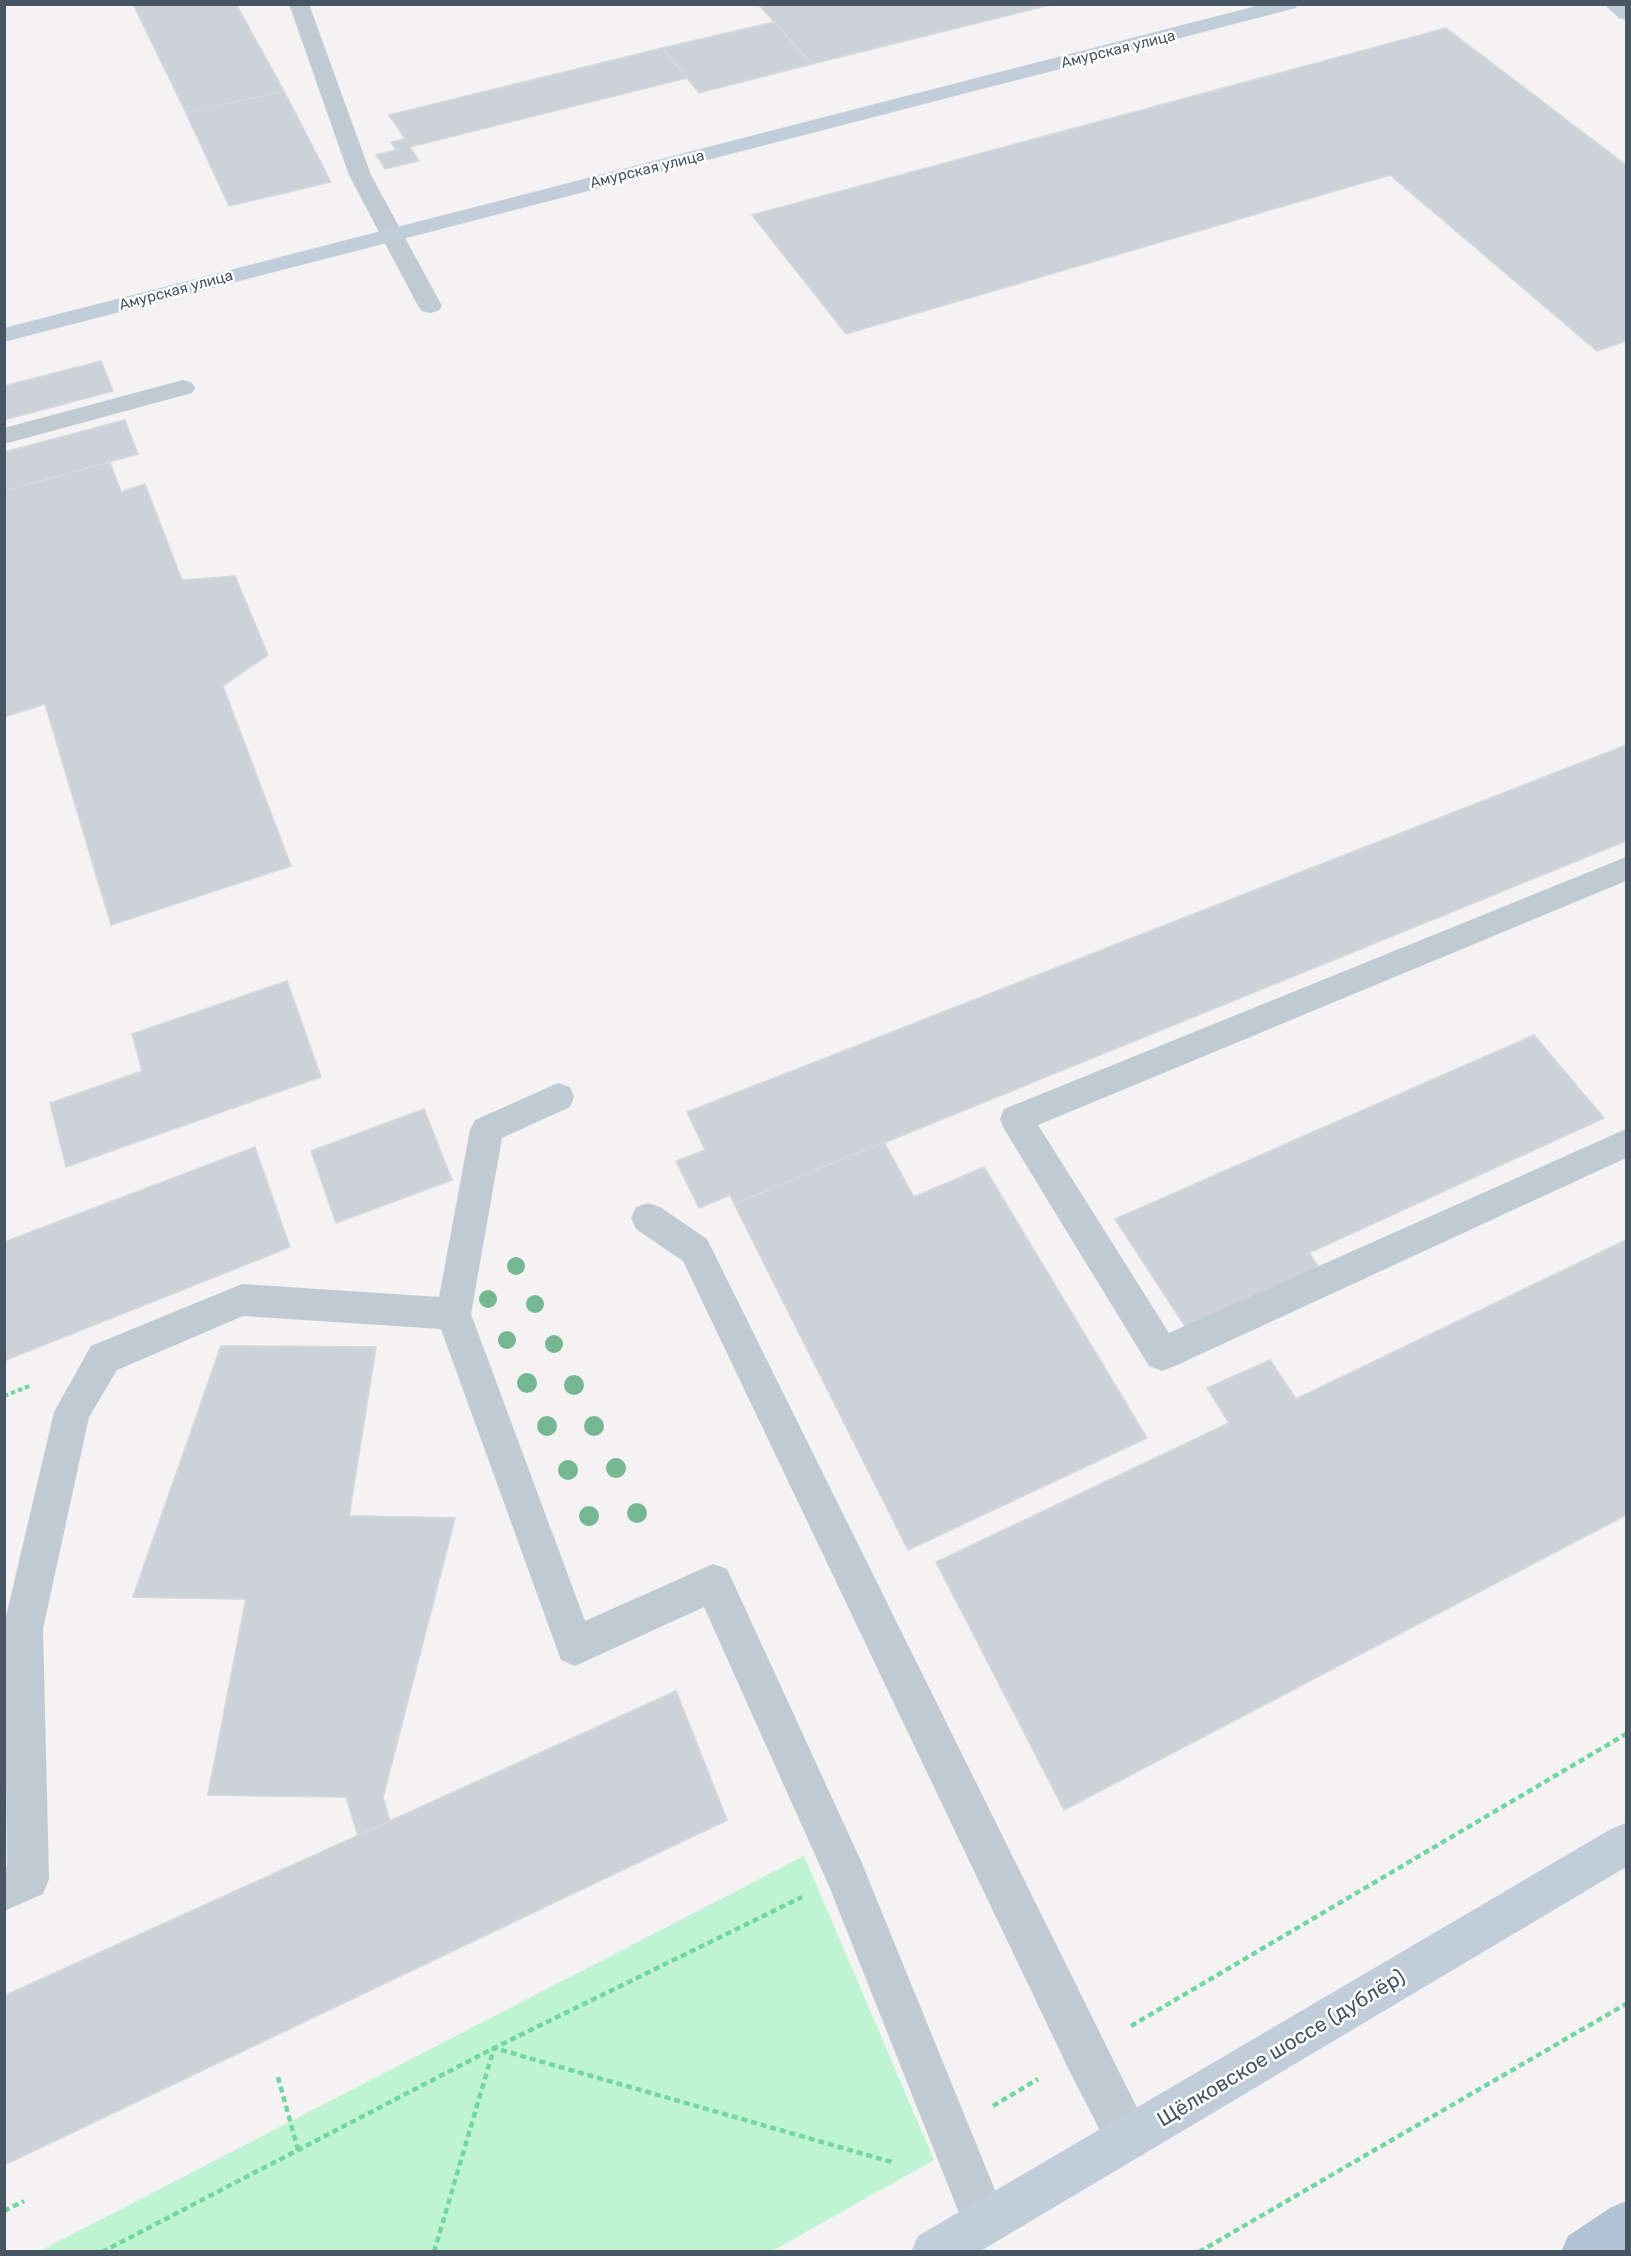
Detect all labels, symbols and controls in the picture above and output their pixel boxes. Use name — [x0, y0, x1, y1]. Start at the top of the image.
street label: Амурская улица — [1059, 26, 1177, 72]
street label: Амурская улица — [588, 146, 706, 192]
street label: Амурская улица — [117, 266, 235, 314]
street label: Щёлковское шоссе (дублёр) — [1152, 1963, 1409, 2132]

